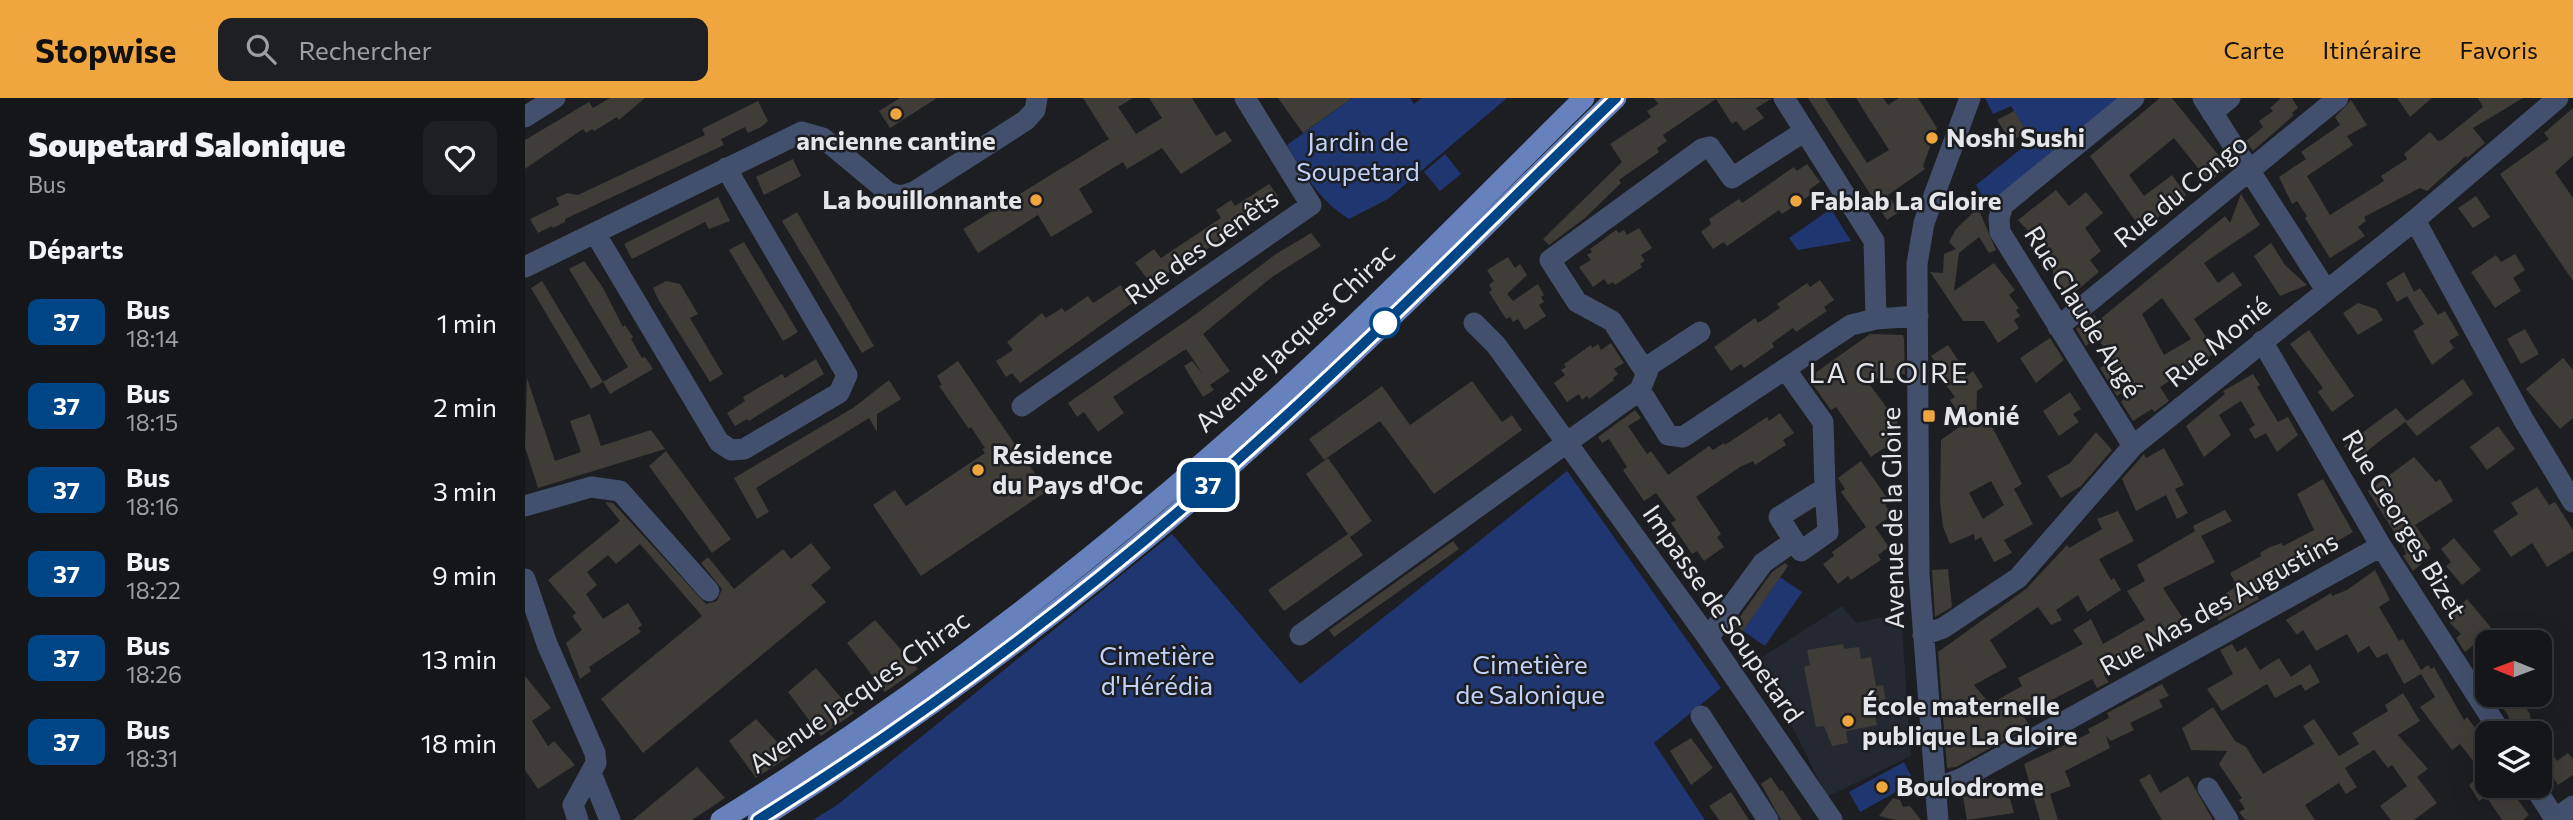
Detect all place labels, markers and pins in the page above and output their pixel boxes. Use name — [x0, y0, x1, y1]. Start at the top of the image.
marker: ancienne cantine — [888, 106, 904, 122]
place label: Noshi Sushi — [1946, 121, 2085, 152]
place label: ancienne cantine — [796, 124, 996, 155]
marker: Noshi Sushi — [1924, 130, 1940, 146]
place label: La bouillonnante — [822, 183, 1022, 214]
place label: Fablab La Gloire — [1810, 184, 2001, 215]
marker: La bouillonnante — [1028, 192, 1044, 208]
marker: Fablab La Gloire — [1788, 193, 1804, 209]
unlabelled marker — [1370, 308, 1400, 338]
place label: Monié — [1943, 399, 2019, 430]
marker: Monié — [1921, 408, 1937, 424]
place label: Résidence du Pays d'Oc — [992, 438, 1143, 499]
marker: Résidence du Pays d'Oc — [970, 462, 986, 478]
place label: École maternelle publique La Gloire — [1862, 689, 2077, 750]
marker: École maternelle publique La Gloire — [1840, 713, 1856, 729]
place label: Boulodrome — [1896, 770, 2044, 801]
marker: Boulodrome — [1874, 779, 1890, 795]

